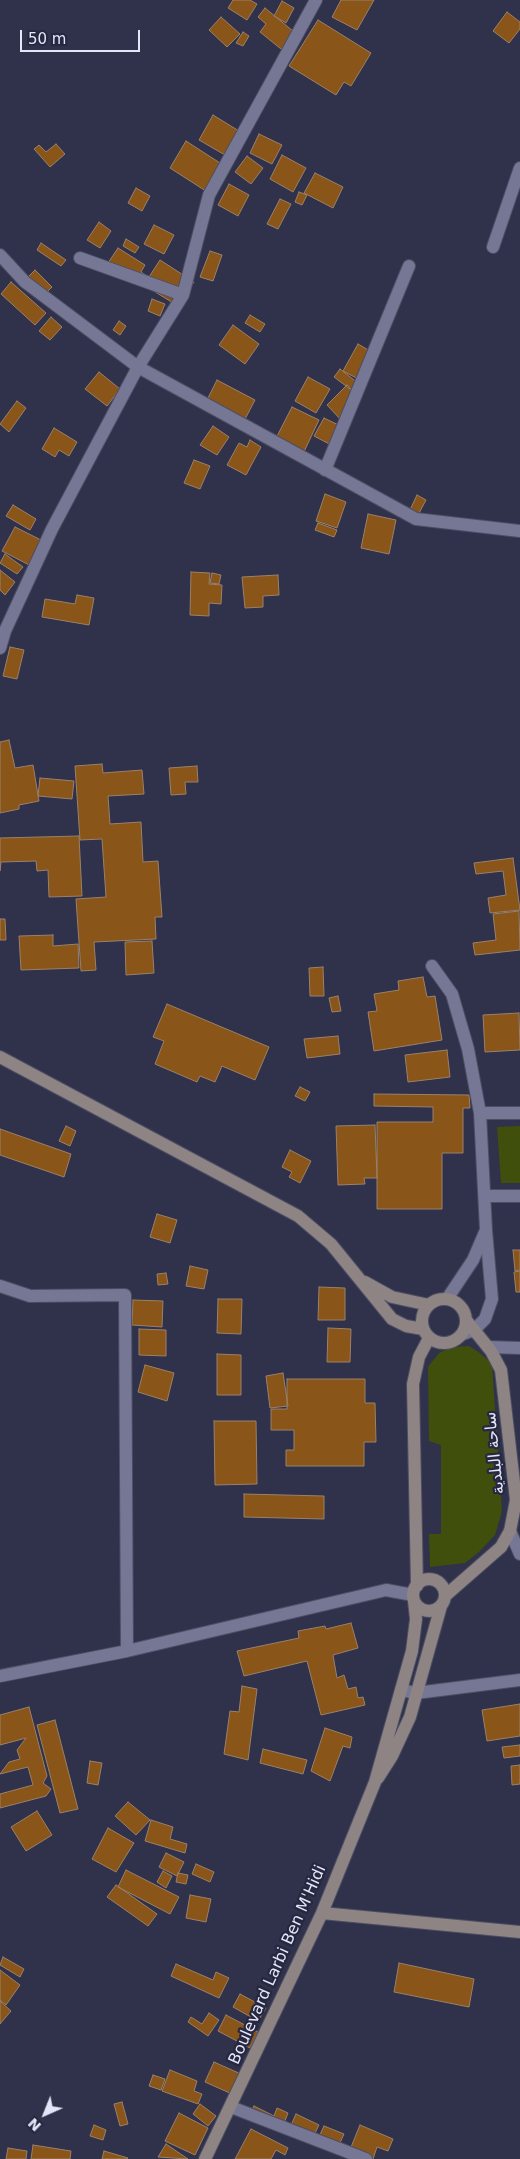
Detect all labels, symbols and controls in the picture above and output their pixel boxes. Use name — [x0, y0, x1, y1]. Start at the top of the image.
scale bar — [22, 20, 142, 52]
text: 50 m — [28, 30, 66, 48]
street label: ساحة البلدية — [481, 1411, 509, 1495]
street label: Boulevard Larbi Ben M'Hidi — [225, 1862, 331, 2068]
north arrow — [20, 2089, 70, 2139]
text: N — [25, 2115, 44, 2135]

